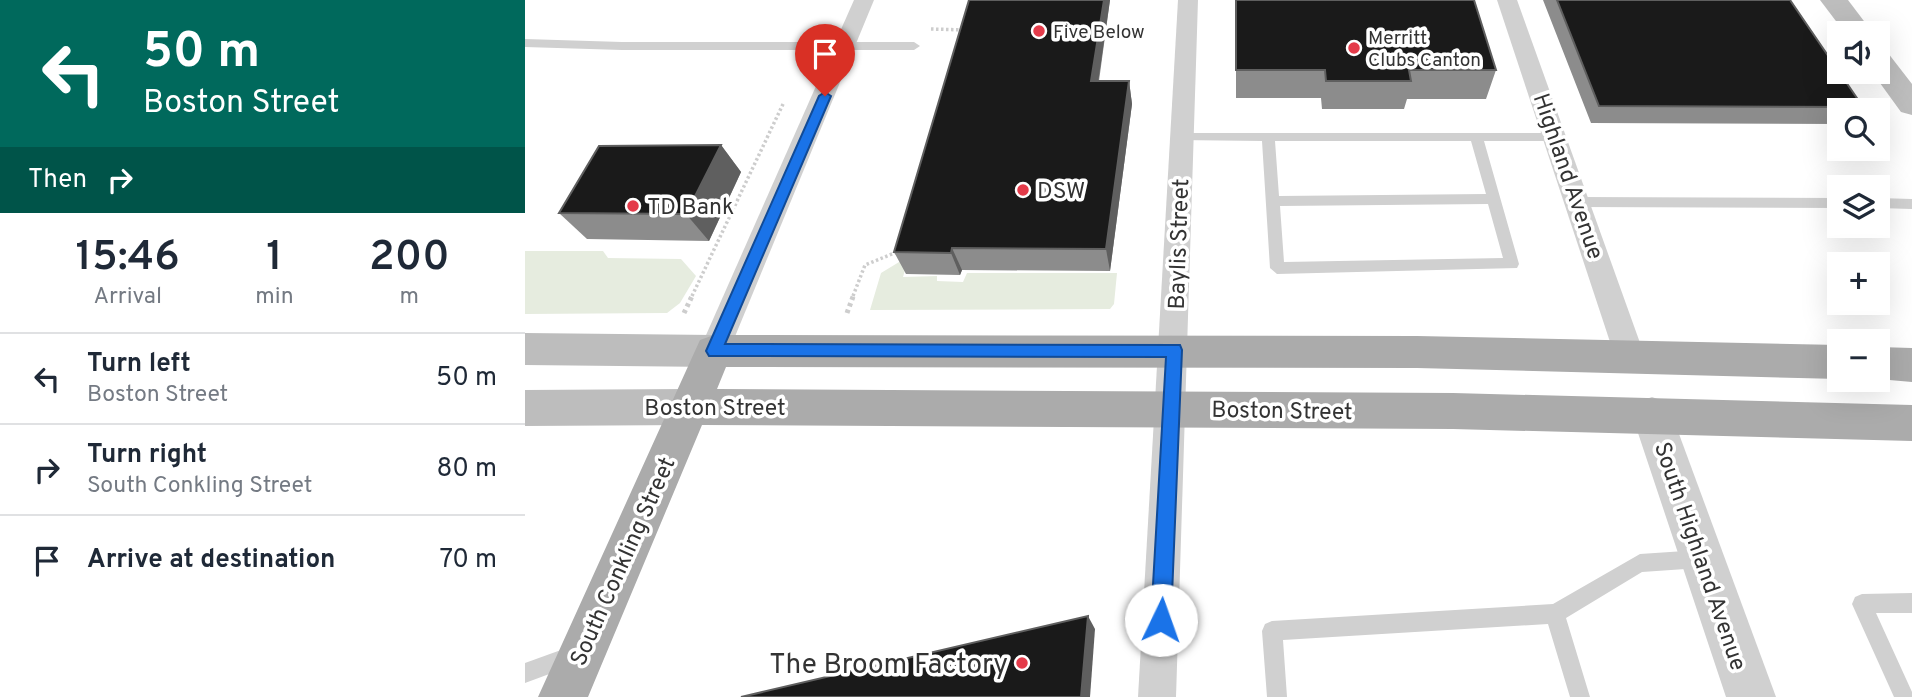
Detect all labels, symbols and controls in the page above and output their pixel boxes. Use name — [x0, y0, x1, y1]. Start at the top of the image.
place label: Five Below — [1053, 21, 1145, 45]
map controls — [1827, 21, 1890, 392]
button: sound — [1827, 21, 1890, 84]
text: 50 m — [143, 23, 260, 85]
marker: Five Below — [1031, 23, 1047, 39]
pin — [795, 24, 855, 96]
place label: Merritt Clubs Canton — [1368, 27, 1481, 73]
icon: left — [28, 28, 119, 119]
icon: arrive — [806, 35, 844, 73]
marker: Merritt Clubs Canton — [1346, 40, 1362, 56]
text: Boston Street — [143, 84, 340, 124]
street label: Highland Avenue — [1525, 90, 1609, 264]
button: search — [1827, 98, 1890, 161]
icon: right — [101, 161, 139, 199]
text: Then — [28, 164, 87, 197]
button: layers — [1827, 175, 1890, 238]
place label: DSW — [1037, 178, 1085, 207]
street label: Baylis Street — [1164, 178, 1197, 310]
marker: DSW — [1015, 182, 1031, 198]
place label: TD Bank — [647, 194, 734, 223]
marker: TD Bank — [625, 198, 641, 214]
text: 15:46 — [75, 232, 180, 285]
text: 1 — [266, 232, 283, 285]
text: 200 — [369, 232, 450, 285]
button: + — [1827, 252, 1890, 315]
text: Arrival — [93, 283, 162, 312]
text: min — [255, 283, 294, 312]
text: m — [400, 283, 419, 312]
button: − — [1827, 329, 1890, 392]
text: Turn left — [87, 348, 191, 381]
icon: left — [28, 360, 66, 398]
text: 50 m — [436, 362, 497, 395]
text: Boston Street — [87, 381, 228, 410]
street label: Boston Street — [644, 395, 786, 424]
street label: Boston Street — [1211, 397, 1353, 428]
text: Turn right — [87, 439, 207, 472]
street label: South Highland Avenue — [1646, 439, 1751, 675]
icon: right — [28, 451, 66, 489]
text: 80 m — [437, 453, 497, 486]
street label: South Conkling Street — [565, 453, 683, 671]
text: South Conkling Street — [87, 472, 312, 501]
icon: arrive — [28, 542, 66, 580]
text: Arrive at destination — [87, 544, 335, 577]
text: 70 m — [439, 544, 497, 577]
position arrow — [1124, 583, 1198, 657]
place label: The Broom Factory — [769, 648, 1008, 684]
marker: The Broom Factory — [1014, 655, 1030, 671]

